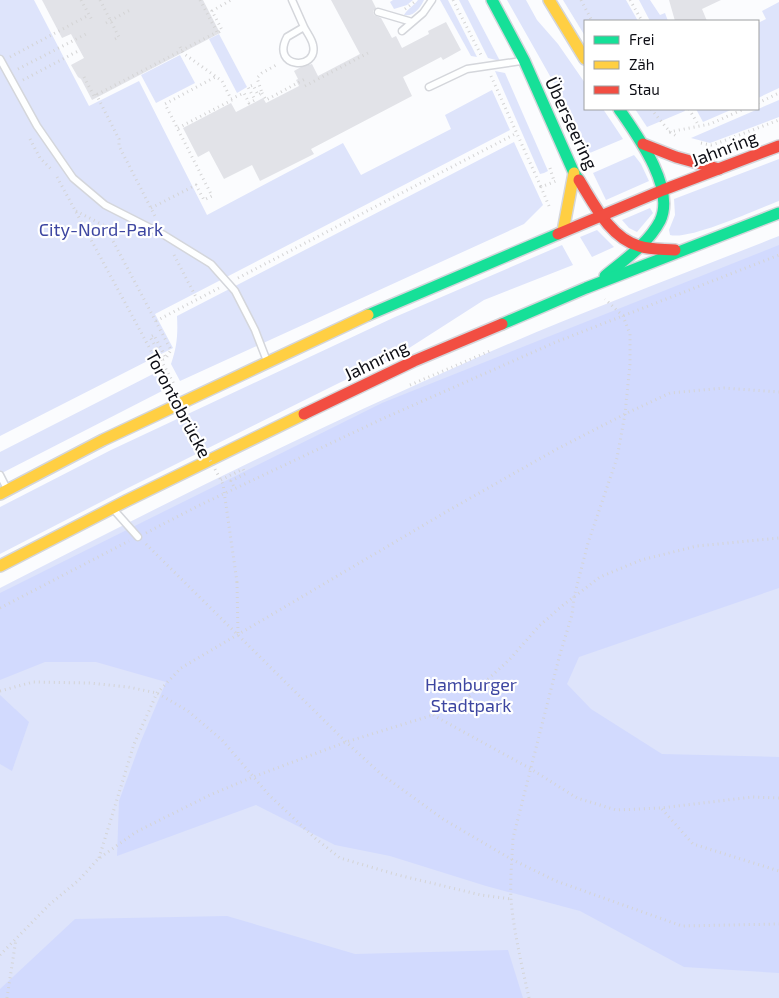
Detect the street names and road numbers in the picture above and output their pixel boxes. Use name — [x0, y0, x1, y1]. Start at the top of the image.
street label: Überseering — [541, 73, 603, 173]
street label: Jahnring — [688, 125, 760, 171]
street label: Jahnring — [340, 335, 412, 385]
street label: Torontobrücke — [141, 347, 217, 461]

